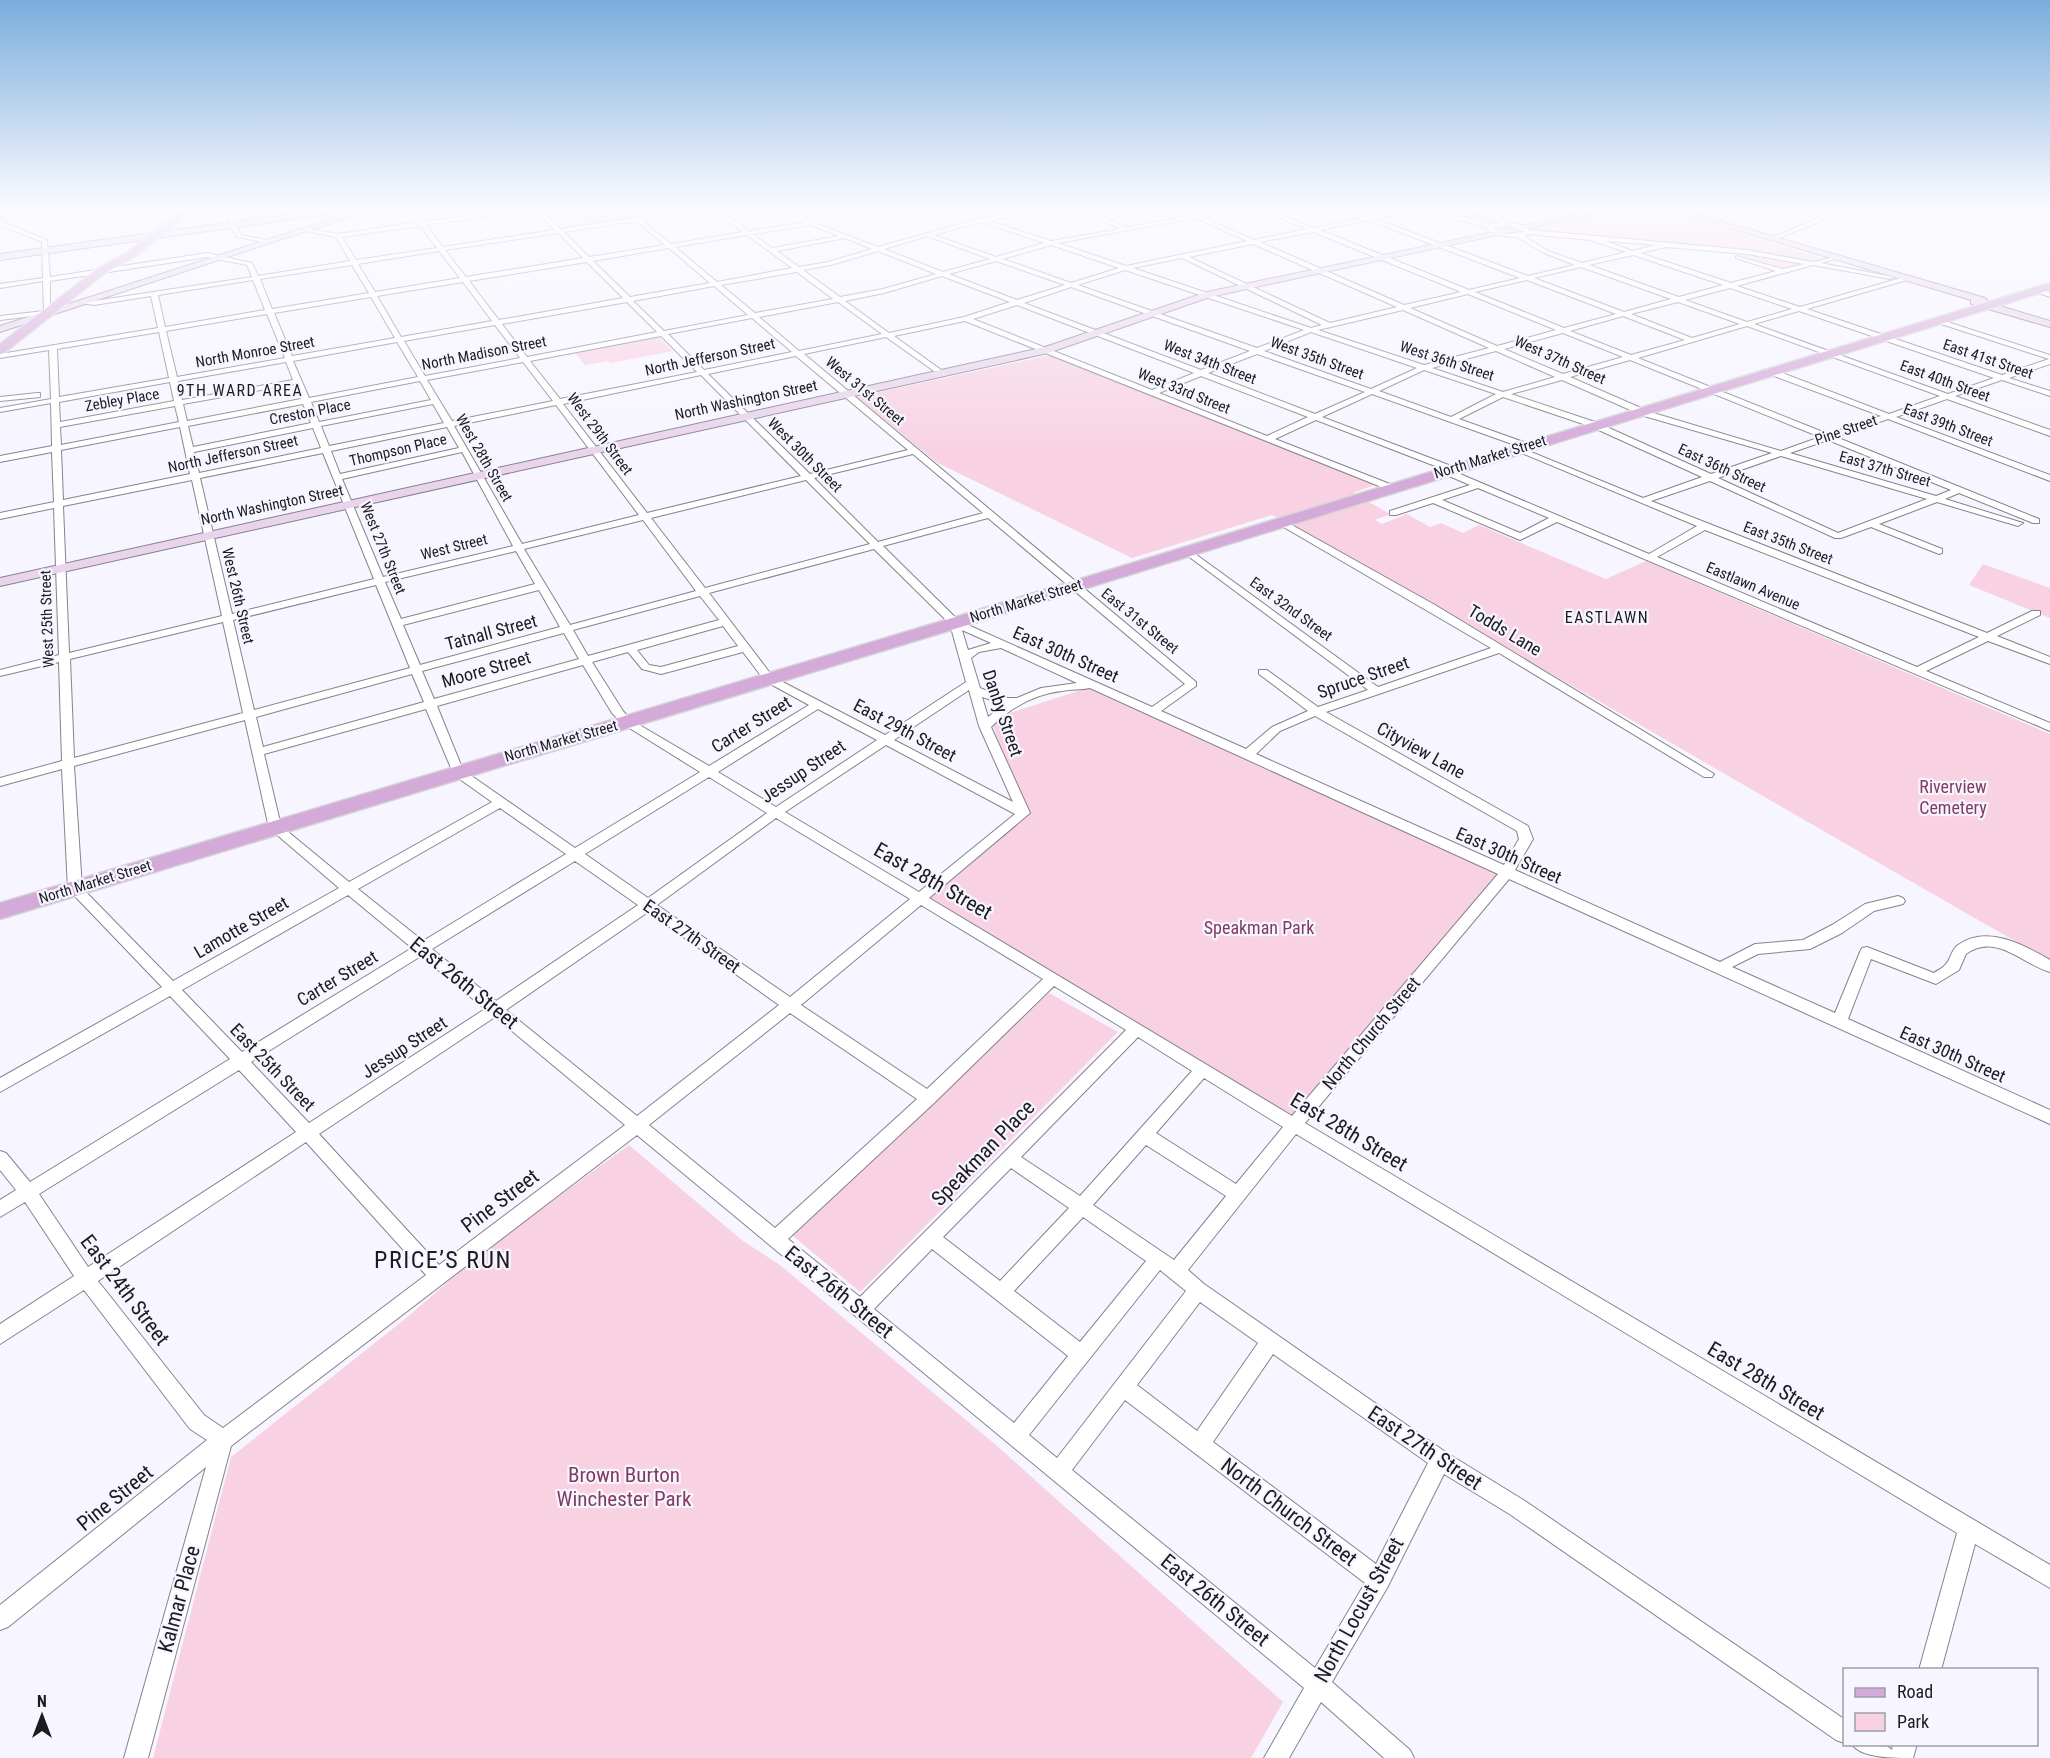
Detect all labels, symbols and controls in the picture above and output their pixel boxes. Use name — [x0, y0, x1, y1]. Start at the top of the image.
street label: North Madison Street — [420, 332, 548, 374]
street label: West 37th Street — [1512, 332, 1608, 388]
street label: North Monroe Street — [194, 333, 316, 371]
street label: West 35th Street — [1268, 333, 1366, 383]
street label: North Jefferson Street — [643, 334, 777, 380]
street label: East 41st Street — [1941, 335, 2035, 383]
street label: West 34th Street — [1161, 336, 1259, 388]
street label: West 36th Street — [1398, 337, 1496, 385]
street label: West 31st Street — [822, 353, 908, 429]
street label: East 40th Street — [1898, 356, 1992, 406]
street label: West 33rd Street — [1135, 364, 1233, 418]
street label: North Washington Street — [673, 376, 819, 424]
district label: 9TH WARD AREA — [177, 381, 303, 400]
street label: Zebley Place — [83, 385, 161, 415]
street label: West 29th Street — [563, 389, 637, 479]
street label: Creston Place — [268, 395, 352, 429]
street label: East 39th Street — [1901, 400, 1995, 450]
street label: West 28th Street — [452, 411, 516, 505]
street label: Pine Street — [1813, 411, 1879, 449]
street label: West 30th Street — [764, 414, 846, 496]
street label: Thompson Place — [348, 430, 448, 470]
street label: North Jefferson Street — [166, 431, 300, 477]
street label: North Market Street — [1432, 431, 1548, 483]
street label: East 36th Street — [1675, 440, 1769, 496]
street label: East 37th Street — [1837, 447, 1933, 491]
street label: North Washington Street — [199, 481, 345, 529]
street label: West 27th Street — [356, 499, 410, 597]
street label: East 35th Street — [1741, 518, 1835, 568]
street label: West Street — [419, 530, 489, 564]
street label: West 26th Street — [218, 546, 258, 646]
street label: Eastlawn Avenue — [1703, 558, 1803, 614]
street label: West 25th Street — [36, 570, 58, 668]
street label: East 32nd Street — [1246, 573, 1336, 645]
street label: North Market Street — [968, 575, 1084, 627]
street label: East 31st Street — [1098, 584, 1182, 658]
street label: Todds Lane — [1464, 600, 1546, 660]
district label: EASTLAWN — [1565, 608, 1649, 627]
street label: Tatnall Street — [443, 610, 539, 654]
street label: East 30th Street — [1010, 621, 1122, 687]
street label: Moore Street — [439, 646, 533, 692]
street label: Spruce Street — [1314, 652, 1412, 702]
street label: Danby Street — [978, 667, 1028, 759]
street label: Carter Street — [707, 691, 795, 757]
street label: East 29th Street — [850, 694, 960, 766]
street label: North Market Street — [502, 716, 620, 766]
street label: Cityview Lane — [1373, 717, 1469, 783]
street label: Jessup Street — [757, 735, 849, 807]
park label: Riverview Cemetery — [1919, 776, 1987, 818]
street label: East 30th Street — [1453, 822, 1565, 888]
street label: East 28th Street — [870, 838, 996, 924]
street label: North Market Street — [37, 856, 153, 908]
street label: Lamotte Street — [190, 892, 292, 962]
street label: East 27th Street — [640, 895, 744, 977]
park label: Speakman Park — [1204, 917, 1314, 938]
street label: East 26th Street — [405, 932, 523, 1034]
street label: Carter Street — [293, 946, 381, 1010]
street label: North Church Street — [1318, 972, 1424, 1094]
street label: Jessup Street — [357, 1012, 451, 1082]
street label: East 25th Street — [226, 1019, 320, 1115]
street label: East 30th Street — [1897, 1021, 2009, 1087]
street label: East 28th Street — [1286, 1088, 1412, 1176]
street label: Speakman Place — [927, 1095, 1040, 1211]
street label: Pine Street — [457, 1164, 543, 1238]
street label: East 24th Street — [76, 1230, 174, 1350]
street label: East 26th Street — [780, 1241, 898, 1343]
district label: PRICE’S RUN — [374, 1246, 512, 1274]
street label: East 28th Street — [1703, 1337, 1829, 1425]
street label: East 27th Street — [1363, 1401, 1487, 1495]
street label: North Church Street — [1216, 1453, 1362, 1571]
street label: Pine Street — [72, 1460, 158, 1536]
park label: Brown Burton Winchester Park — [557, 1463, 692, 1511]
street label: North Locust Street — [1309, 1533, 1409, 1687]
street label: Kalmar Place — [153, 1543, 205, 1655]
street label: East 26th Street — [1156, 1549, 1274, 1651]
legend — [1843, 1668, 2038, 1746]
text: Road — [1897, 1681, 1933, 1702]
north arrow — [12, 1686, 72, 1746]
text: N — [37, 1692, 47, 1711]
text: Park — [1897, 1711, 1929, 1732]

